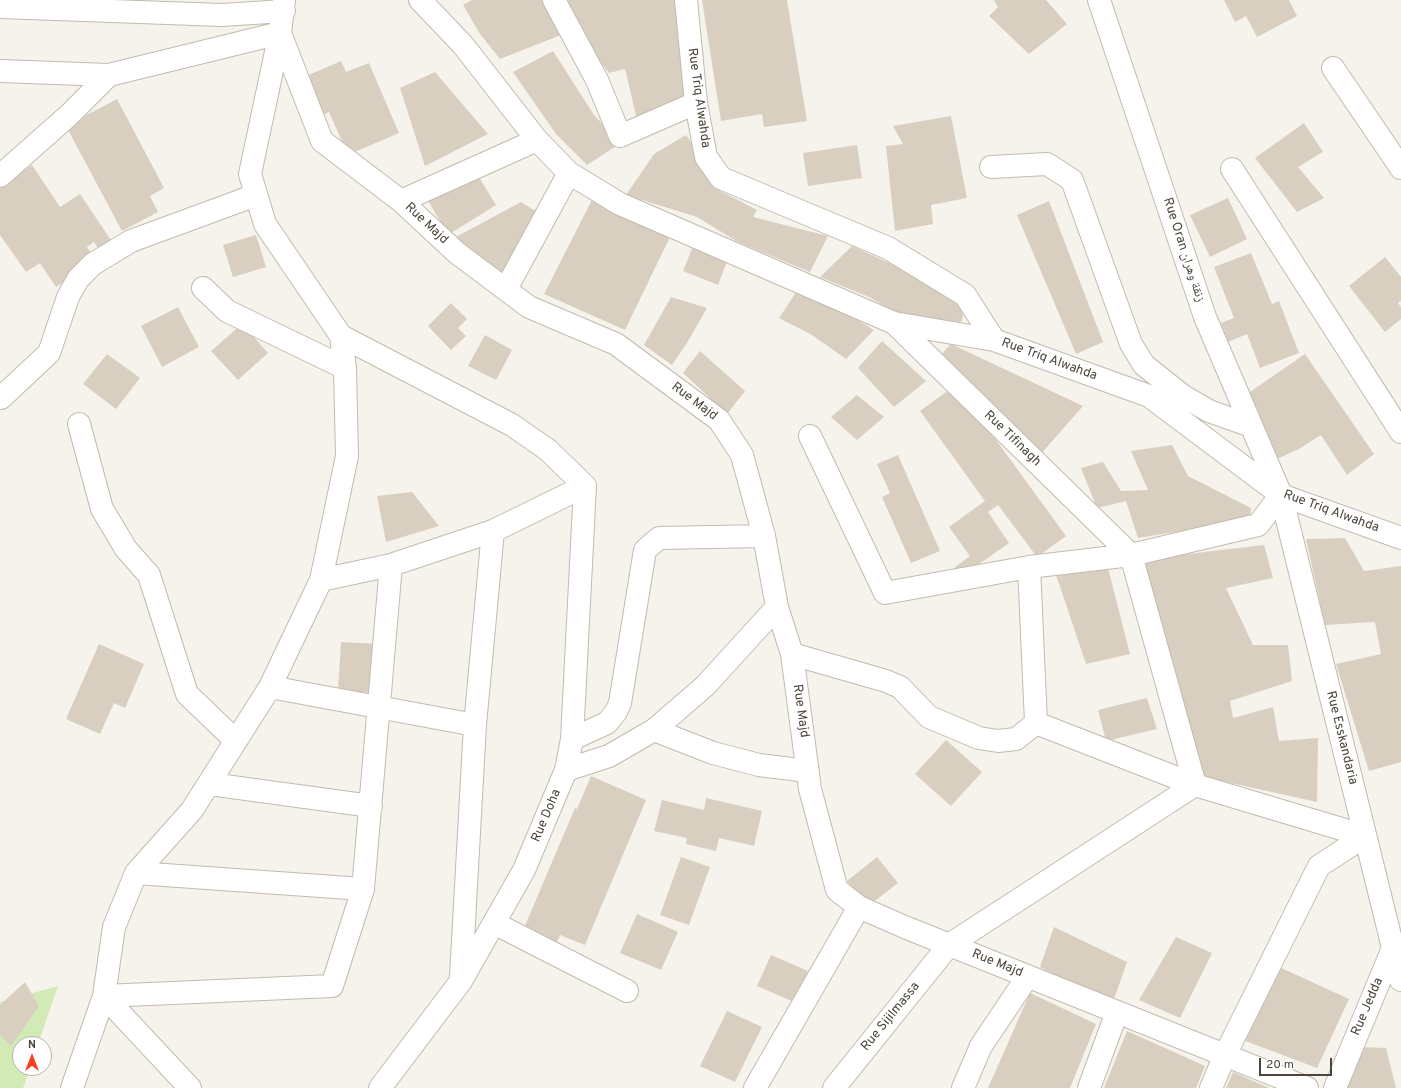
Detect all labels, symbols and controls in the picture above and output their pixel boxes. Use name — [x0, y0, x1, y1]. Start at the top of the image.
street label: Rue Triq Alwahda — [683, 47, 713, 149]
street label: Rue Oran زنقة وهران — [1159, 196, 1207, 304]
street label: Rue Majd — [401, 200, 451, 248]
street label: Rue Triq Alwahda — [999, 335, 1099, 385]
street label: Rue Majd — [668, 380, 720, 424]
street label: Rue Tifinagh — [980, 408, 1044, 470]
street label: Rue Triq Alwahda — [1281, 487, 1381, 537]
street label: Rue Majd — [789, 683, 811, 739]
street label: Rue Esskandaria — [1322, 690, 1360, 786]
street label: Rue Doha — [529, 787, 565, 845]
street label: Rue Majd — [969, 947, 1025, 981]
street label: Rue Jedda — [1349, 976, 1387, 1038]
street label: Rue Sijilmassa — [858, 979, 924, 1055]
north arrow — [12, 1036, 52, 1076]
text: N — [28, 1038, 36, 1052]
scale bar — [1261, 1050, 1334, 1076]
text: 20 m — [1266, 1057, 1294, 1073]

